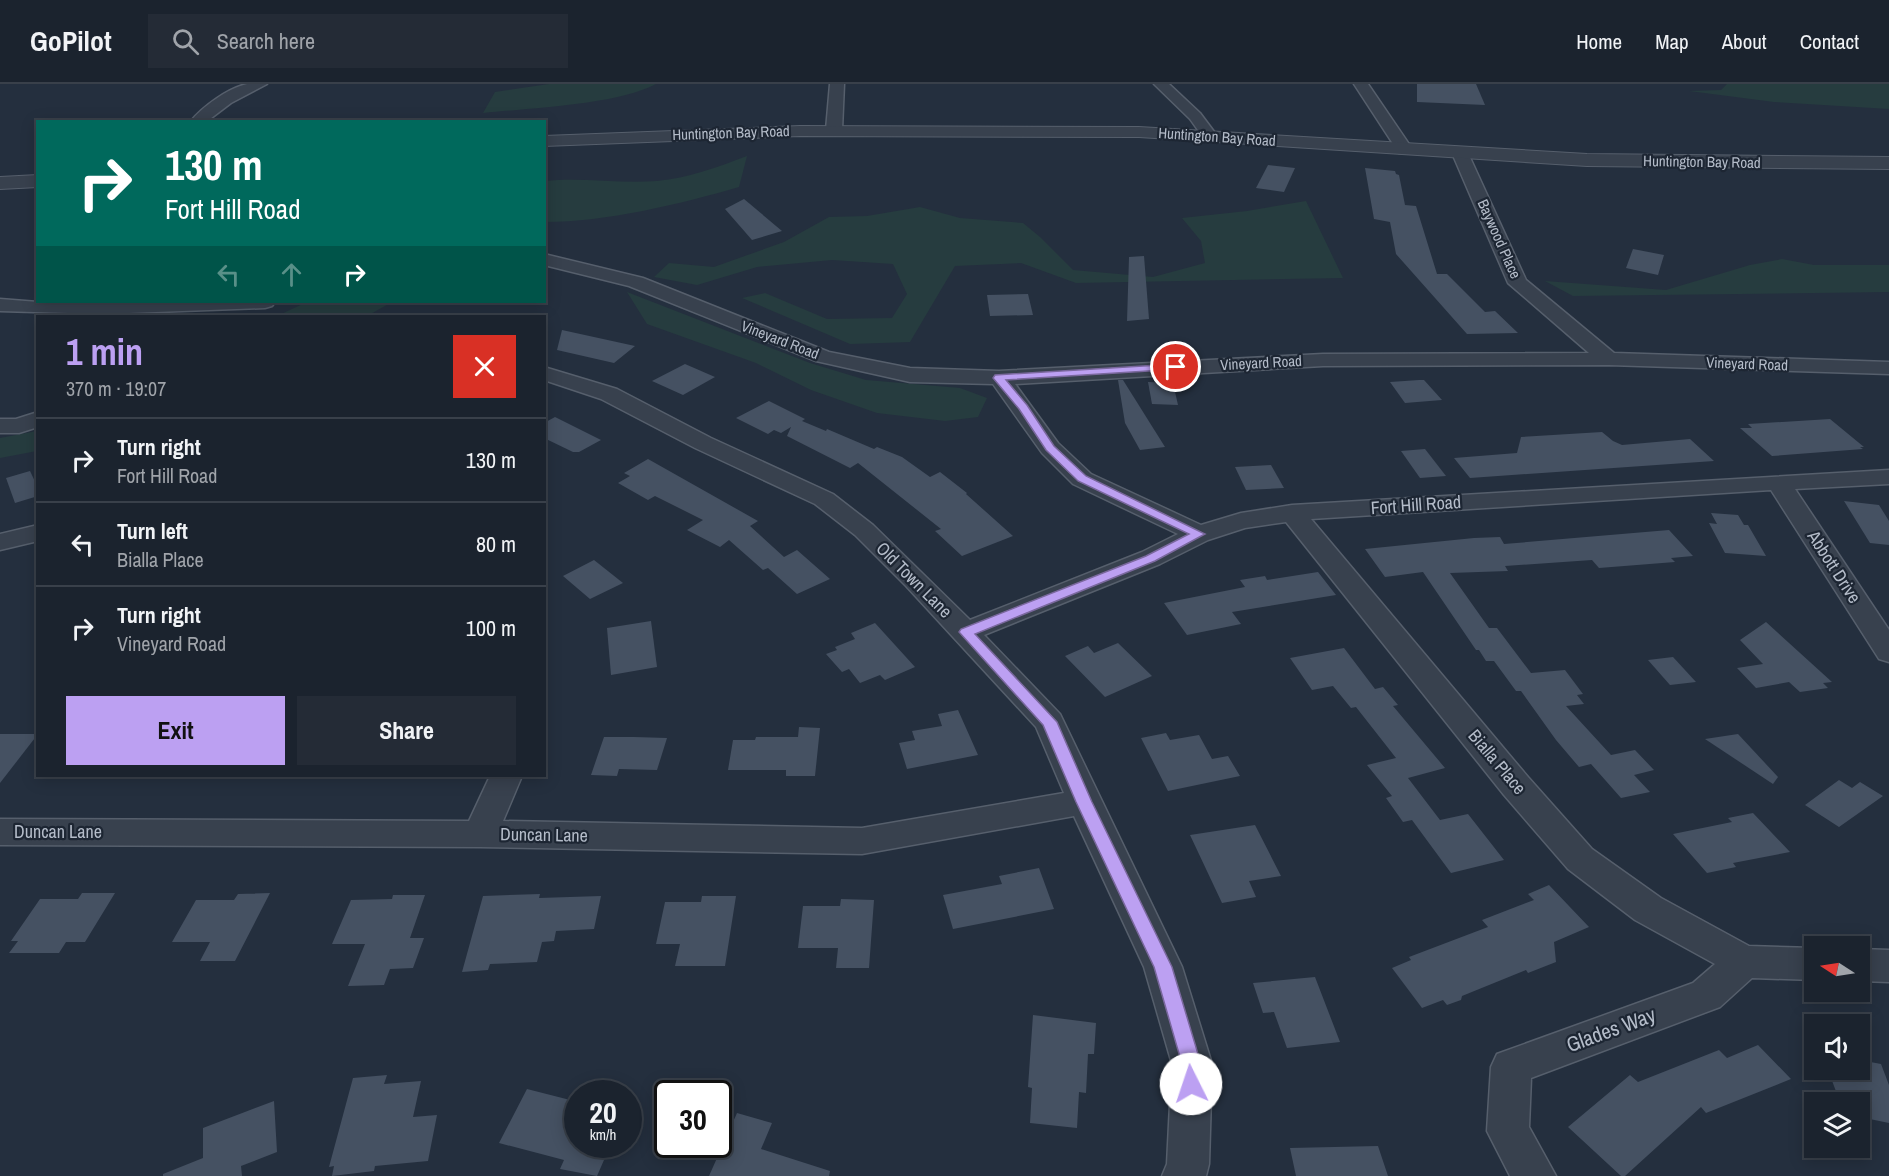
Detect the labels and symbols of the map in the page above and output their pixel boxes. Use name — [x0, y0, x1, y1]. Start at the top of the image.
street label: Huntington Bay Road — [672, 120, 790, 145]
street label: Huntington Bay Road — [1158, 122, 1276, 151]
street label: Huntington Bay Road — [1643, 150, 1761, 173]
street label: Baywood Place — [1473, 196, 1526, 282]
street label: Vineyard Road — [738, 315, 822, 364]
pin — [1150, 341, 1201, 392]
street label: Vineyard Road — [1220, 350, 1302, 375]
street label: Vineyard Road — [1706, 352, 1788, 375]
street label: Fort Hill Road — [1370, 489, 1462, 520]
street label: Abbott Drive — [1801, 525, 1867, 608]
street label: Old Town Lane — [871, 536, 958, 623]
street label: Bialla Place — [1463, 724, 1532, 800]
street label: Duncan Lane — [14, 819, 102, 844]
street label: Duncan Lane — [500, 821, 588, 848]
north arrow — [1804, 936, 1870, 1002]
street label: Glades Way — [1562, 1000, 1660, 1059]
position arrow — [1159, 1052, 1223, 1116]
speed limit sign: 30 — [654, 1080, 732, 1158]

